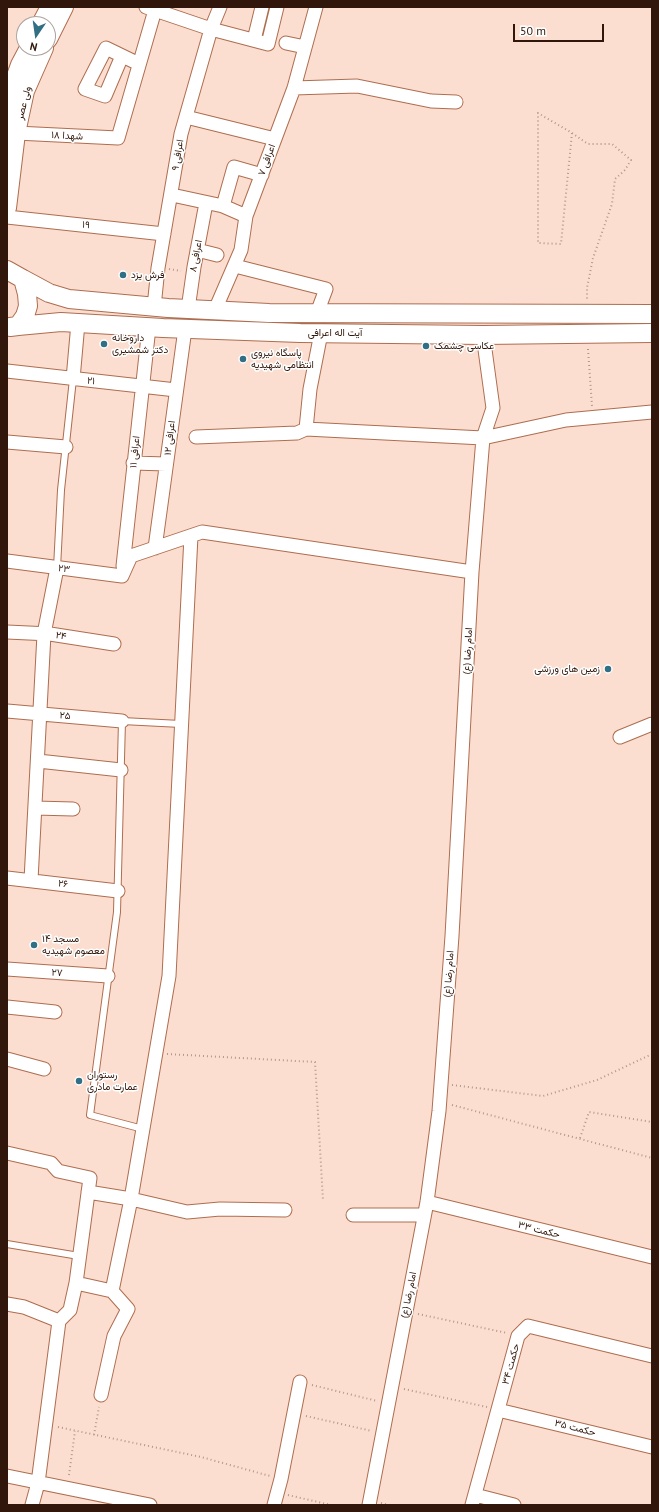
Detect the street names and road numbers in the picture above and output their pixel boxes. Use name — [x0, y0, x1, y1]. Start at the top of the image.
street label: ولی عصر — [14, 85, 34, 121]
street label: شهدا ۱۸ — [51, 129, 83, 143]
street label: اعرافی ۹ — [170, 138, 186, 172]
street label: اعرافی ۷ — [256, 143, 278, 177]
street label: ۱۹ — [82, 219, 90, 231]
street label: اعرافی ۸ — [187, 239, 205, 273]
street label: آیت اله اعرافی — [308, 327, 362, 339]
street label: ۲۱ — [86, 375, 96, 387]
street label: اعرافی ۱۲ — [162, 420, 178, 456]
street label: اعرافی ۱۱ — [127, 435, 143, 469]
street label: ۲۳ — [57, 562, 71, 576]
street label: امام رضا (ع) — [461, 627, 475, 675]
street label: ۲۴ — [55, 629, 67, 643]
street label: ۲۵ — [59, 710, 71, 722]
street label: ۲۶ — [57, 877, 69, 891]
street label: امام رضا (ع) — [441, 950, 457, 998]
street label: ۲۷ — [51, 967, 63, 979]
street label: حکمت ۳۳ — [517, 1219, 561, 1241]
street label: امام رضا (ع) — [399, 1271, 419, 1319]
street label: حکمت ۳۴ — [500, 1342, 522, 1386]
street label: حکمت ۳۵ — [553, 1417, 597, 1439]

